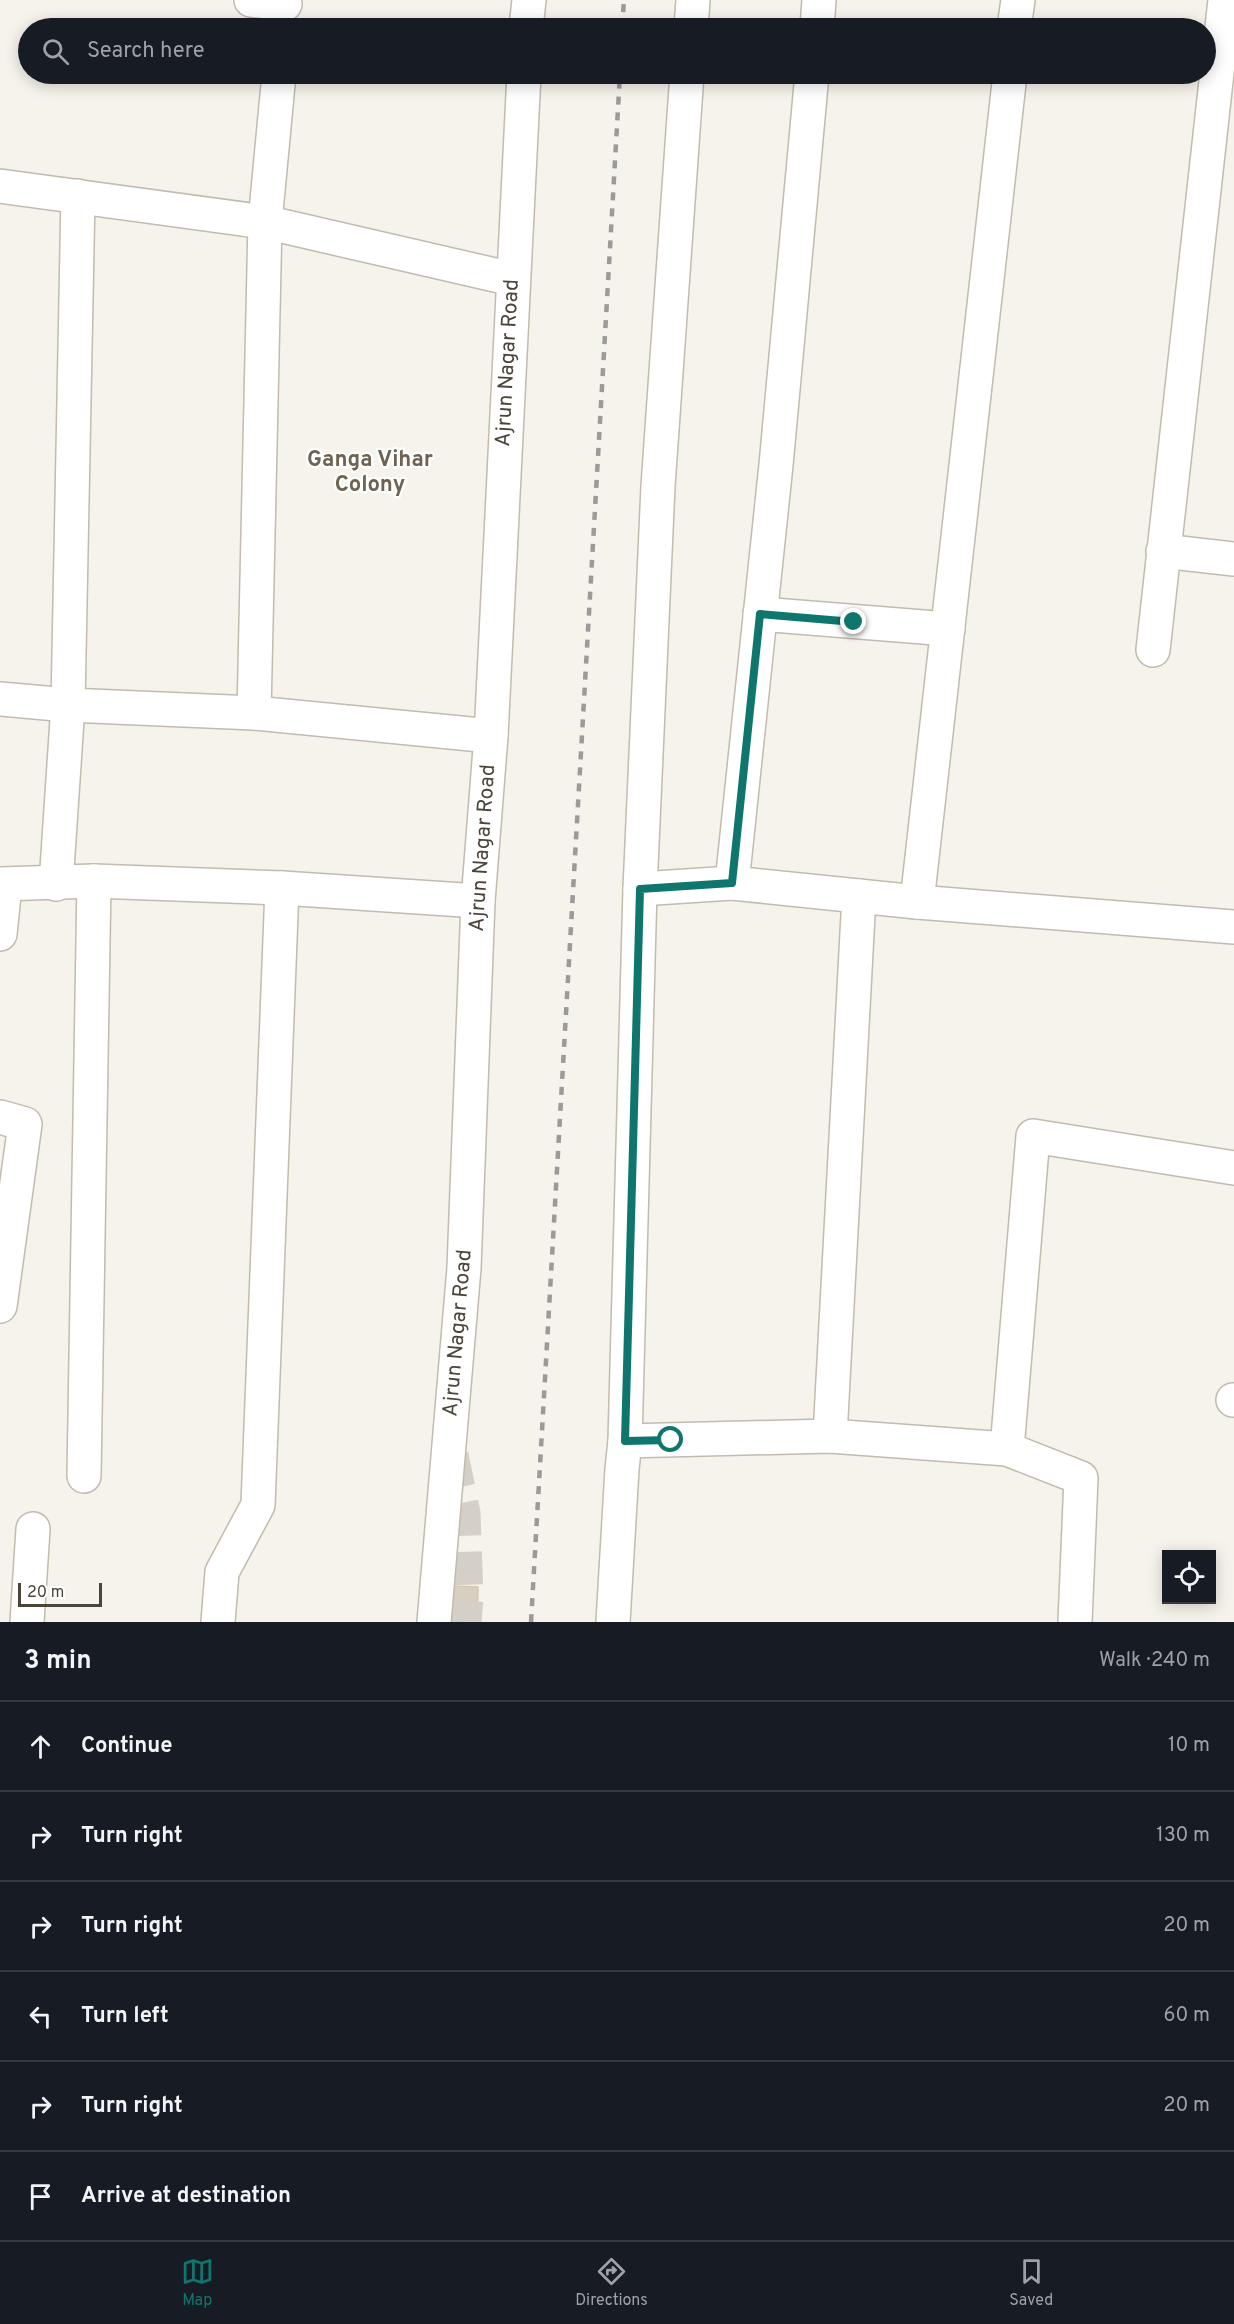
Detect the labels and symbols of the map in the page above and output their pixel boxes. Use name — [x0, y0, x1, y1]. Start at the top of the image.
street label: Ajrun Nagar Road — [490, 278, 526, 448]
district label: Ganga Vihar Colony — [307, 447, 433, 499]
route end — [840, 608, 866, 634]
street label: Ajrun Nagar Road — [464, 763, 502, 933]
street label: Ajrun Nagar Road — [437, 1248, 479, 1418]
route start — [657, 1426, 683, 1452]
scale bar — [18, 1580, 102, 1608]

